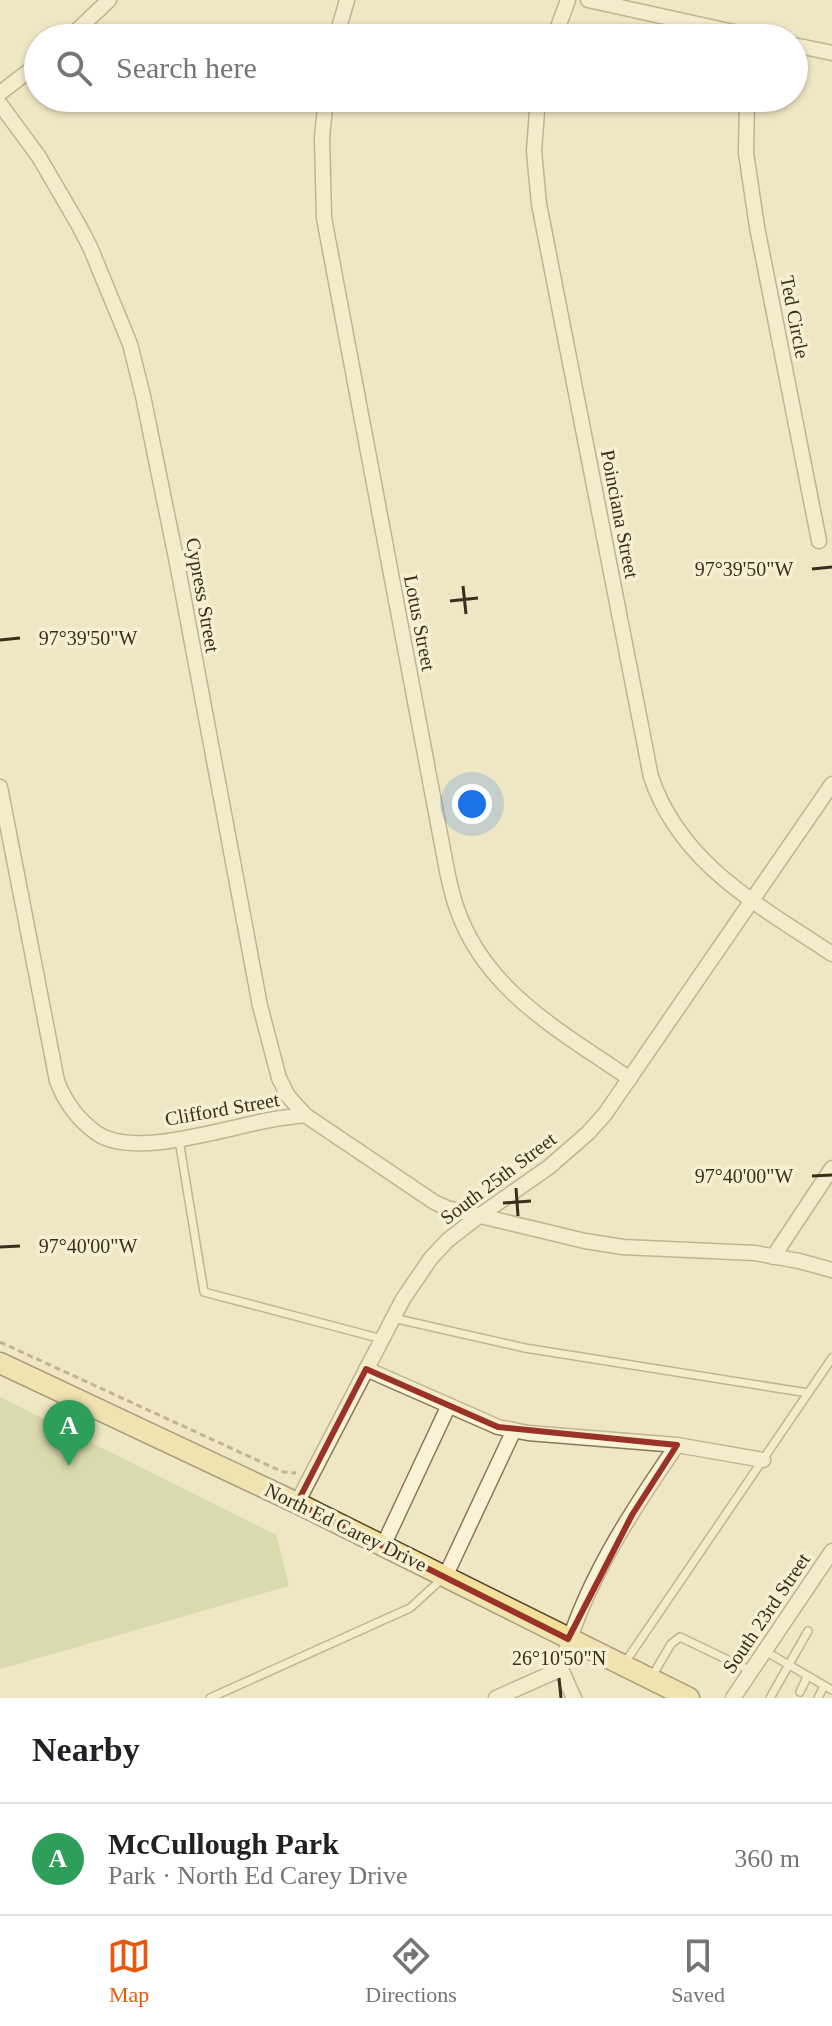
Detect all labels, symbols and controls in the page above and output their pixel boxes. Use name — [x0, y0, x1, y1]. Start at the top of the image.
search box — [24, 24, 808, 112]
icon: search — [52, 46, 96, 90]
text: Search here — [116, 51, 257, 84]
street label: Ted Circle — [776, 274, 814, 360]
street label: Poinciana Street — [597, 448, 643, 581]
street label: Cypress Street — [181, 536, 224, 655]
text: 97°39'50"W — [695, 558, 793, 580]
street label: Lotus Street — [400, 573, 440, 673]
text: 97°39'50"W — [39, 627, 137, 649]
your location — [452, 784, 492, 824]
street label: Clifford Street — [163, 1088, 281, 1130]
street label: South 25th Street — [436, 1127, 560, 1229]
text: 97°40'00"W — [695, 1165, 793, 1187]
text: 97°40'00"W — [39, 1235, 137, 1257]
pin: A — [43, 1400, 95, 1466]
street label: North Ed Carey Drive — [261, 1478, 431, 1577]
street label: South 23rd Street — [718, 1548, 815, 1677]
text: 26°10'50"N — [512, 1647, 606, 1669]
text: Nearby — [32, 1731, 140, 1768]
text: McCullough Park — [108, 1827, 339, 1860]
text: A — [49, 1844, 67, 1873]
text: 360 m — [734, 1844, 800, 1873]
text: Park · North Ed Carey Drive — [108, 1861, 408, 1890]
tab: Map — [107, 1934, 151, 2008]
tab: Directions — [365, 1934, 457, 2008]
tab: Saved — [671, 1934, 725, 2008]

